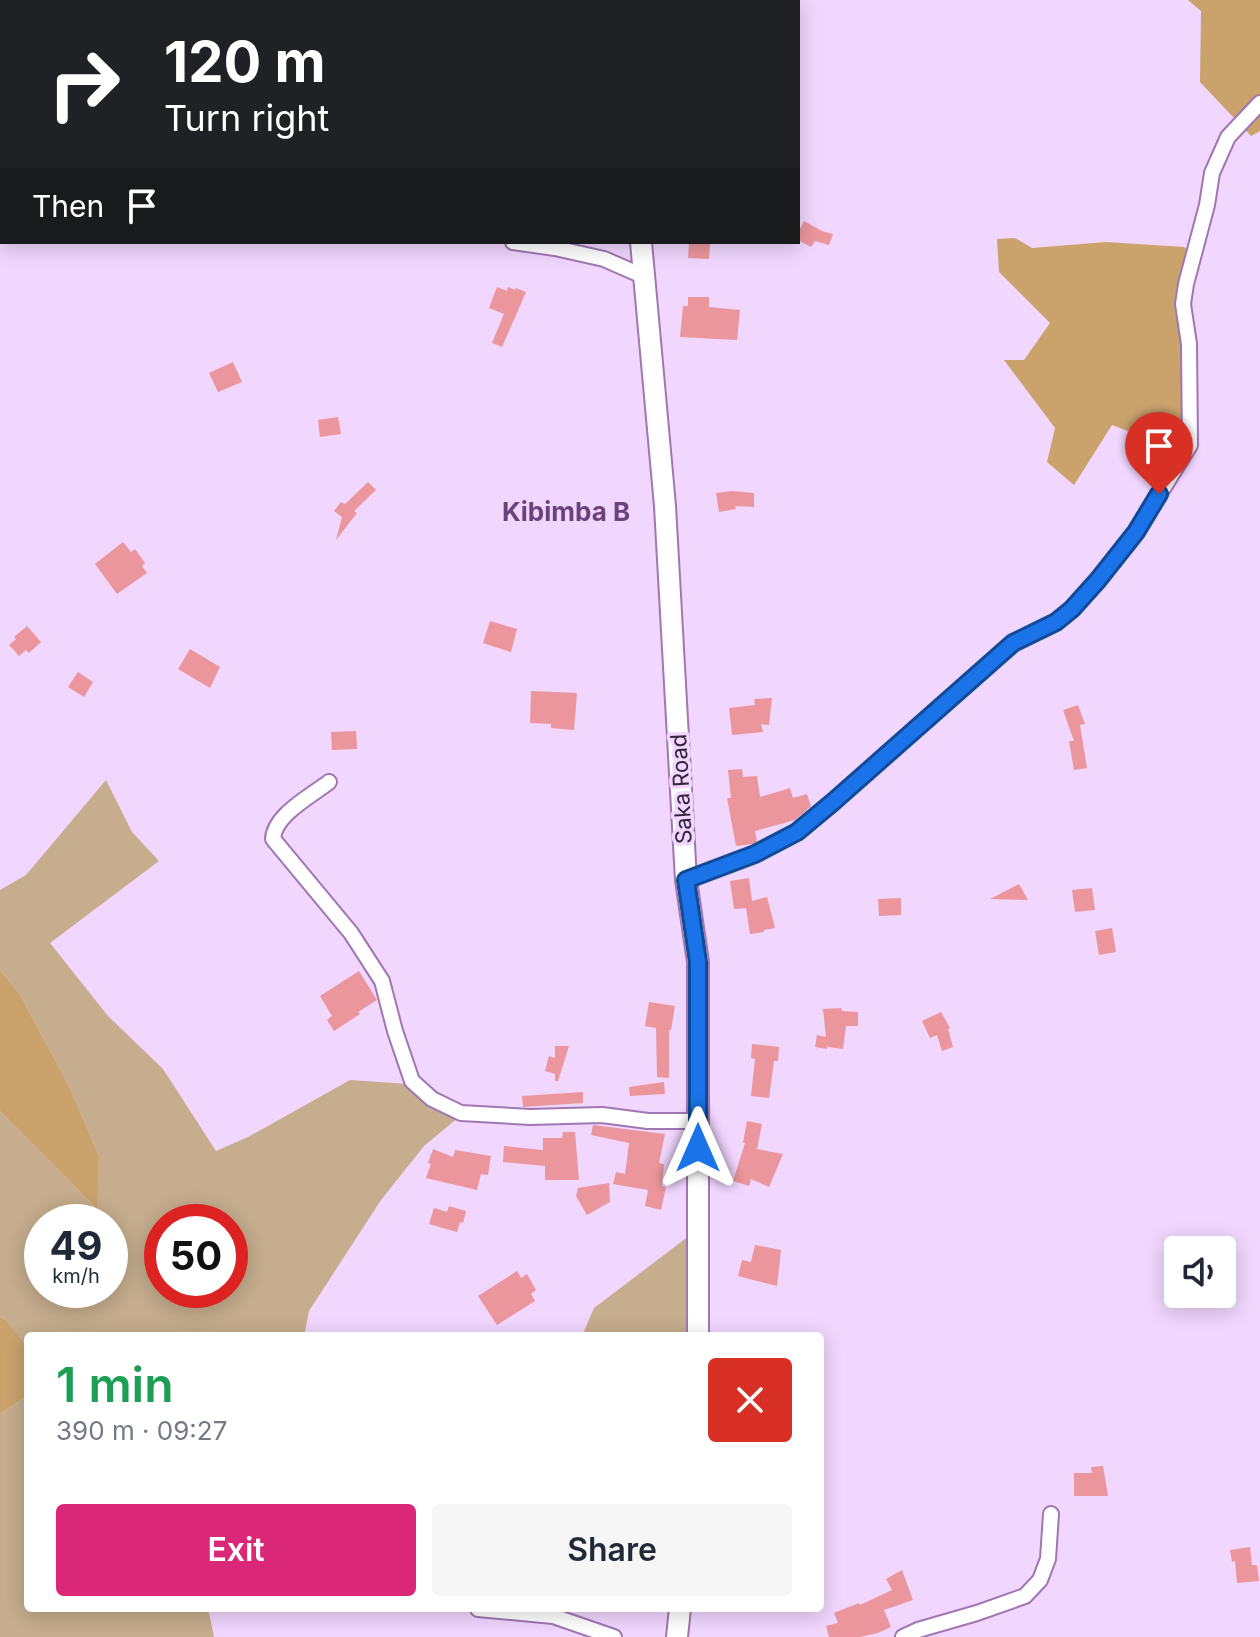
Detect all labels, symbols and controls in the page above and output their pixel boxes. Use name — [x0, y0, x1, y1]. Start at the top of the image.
text: 120 m — [164, 28, 326, 96]
icon: right — [32, 32, 136, 136]
text: Turn right — [164, 96, 329, 140]
icon: arrive — [120, 184, 164, 228]
text: Then — [32, 188, 104, 224]
pin — [1125, 412, 1193, 494]
icon: arrive — [1137, 424, 1181, 468]
district label: Kibimba B — [502, 496, 630, 527]
street label: Saka Road — [665, 733, 697, 845]
position arrow — [656, 1106, 740, 1190]
speed limit sign: 50 — [144, 1204, 248, 1308]
text: 49 — [49, 1221, 103, 1270]
map controls — [1164, 1236, 1236, 1308]
button: sound — [1164, 1236, 1236, 1308]
text: km/h — [52, 1264, 100, 1288]
text: 1 min — [56, 1355, 174, 1414]
button: close — [708, 1358, 792, 1442]
text: 390 m · 09:27 — [56, 1415, 227, 1446]
button: Exit — [56, 1504, 416, 1596]
button: Share — [432, 1504, 792, 1596]

